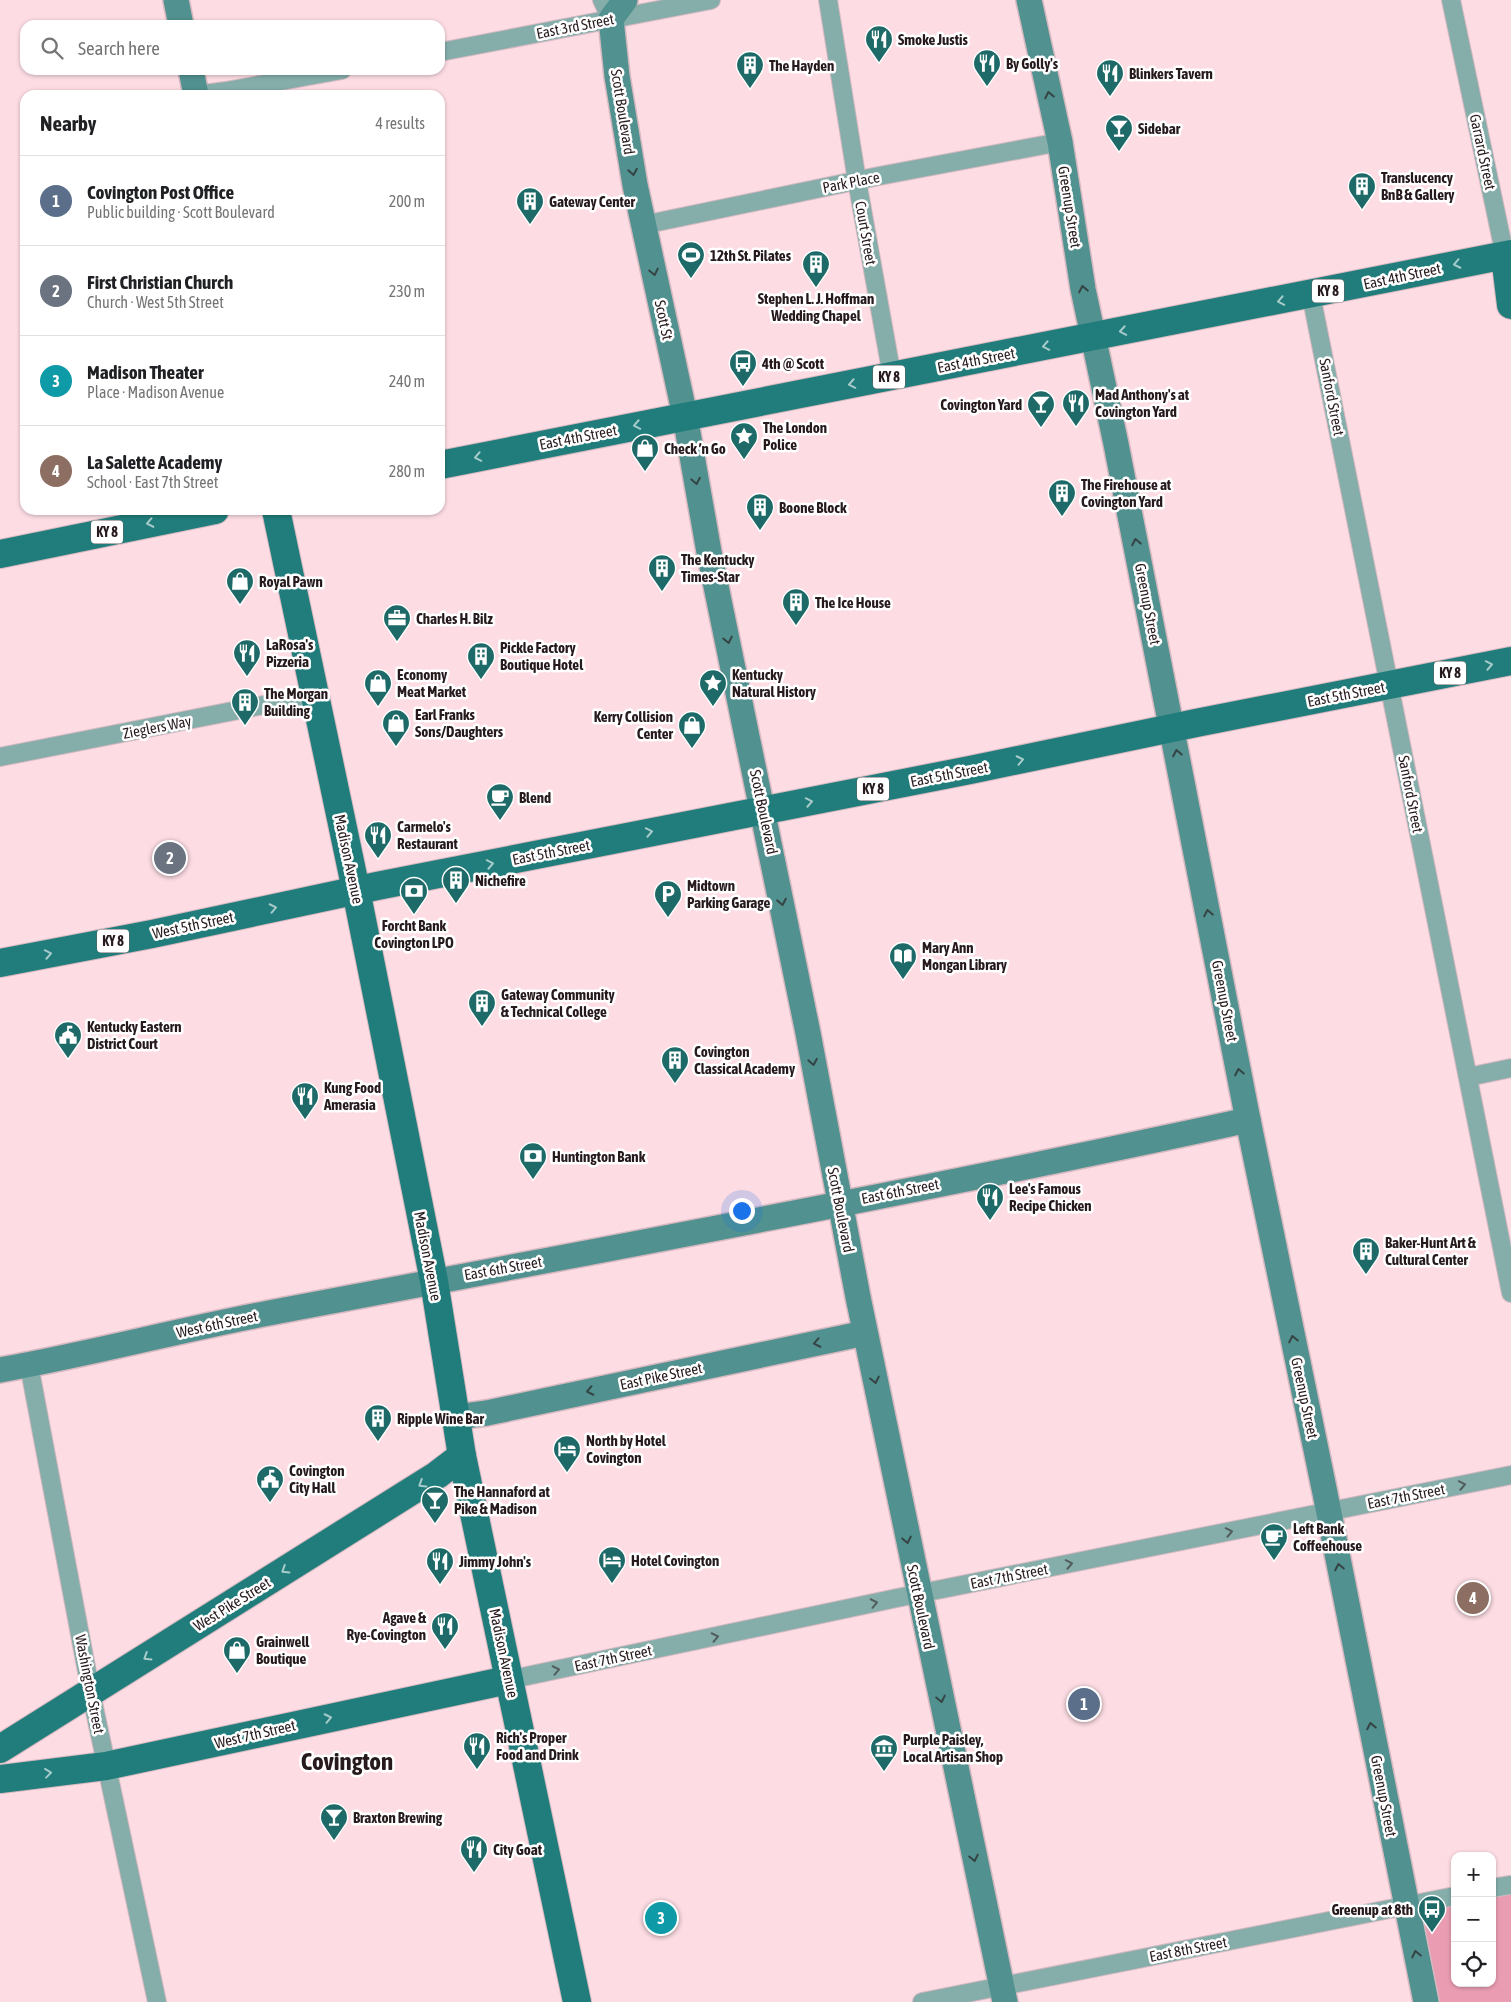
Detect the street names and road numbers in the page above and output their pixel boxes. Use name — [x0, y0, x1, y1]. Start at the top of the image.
street label: East 3rd Street — [535, 10, 615, 42]
street label: Scott Boulevard — [608, 68, 638, 156]
street label: Garrard Street — [1467, 113, 1499, 191]
street label: Greenup Street — [1055, 165, 1085, 249]
street label: Park Place — [821, 168, 881, 196]
street label: Court Street — [852, 200, 880, 266]
street label: East 4th Street — [1362, 260, 1442, 292]
road number: KY 8 — [1312, 280, 1344, 302]
street label: Scott St — [652, 299, 676, 341]
street label: East 4th Street — [936, 344, 1016, 376]
street label: Sanford Street — [1316, 357, 1348, 437]
road number: KY 8 — [873, 366, 905, 388]
street label: East 4th Street — [538, 421, 618, 453]
road number: KY 8 — [91, 520, 123, 544]
street label: Greenup Street — [1132, 562, 1164, 646]
road number: KY 8 — [1434, 661, 1466, 684]
street label: East 5th Street — [1306, 678, 1386, 710]
street label: Zieglers Way — [121, 712, 193, 742]
street label: Sanford Street — [1395, 754, 1427, 834]
street label: East 5th Street — [909, 758, 989, 790]
street label: Scott Boulevard — [747, 768, 781, 856]
road number: KY 8 — [857, 778, 889, 801]
street label: Madison Avenue — [331, 813, 367, 905]
street label: East 5th Street — [511, 836, 591, 868]
street label: West 5th Street — [151, 908, 235, 942]
road number: KY 8 — [97, 929, 129, 952]
street label: Greenup Street — [1209, 959, 1241, 1043]
street label: Scott Boulevard — [824, 1166, 858, 1254]
street label: East 6th Street — [860, 1175, 940, 1207]
street label: Madison Avenue — [411, 1210, 445, 1302]
street label: East 6th Street — [463, 1253, 543, 1283]
street label: West 6th Street — [175, 1307, 259, 1341]
street label: Greenup Street — [1288, 1356, 1322, 1440]
street label: East Pike Street — [618, 1359, 704, 1393]
street label: East 7th Street — [1366, 1480, 1446, 1512]
street label: East 7th Street — [969, 1560, 1049, 1592]
street label: Scott Boulevard — [904, 1563, 938, 1651]
street label: West Pike Street — [190, 1574, 274, 1634]
street label: Madison Avenue — [486, 1607, 522, 1699]
street label: Washington Street — [72, 1633, 108, 1735]
street label: East 7th Street — [573, 1642, 653, 1674]
street label: West 7th Street — [213, 1716, 297, 1752]
street label: Greenup Street — [1368, 1754, 1400, 1838]
street label: East 8th Street — [1148, 1933, 1228, 1965]

